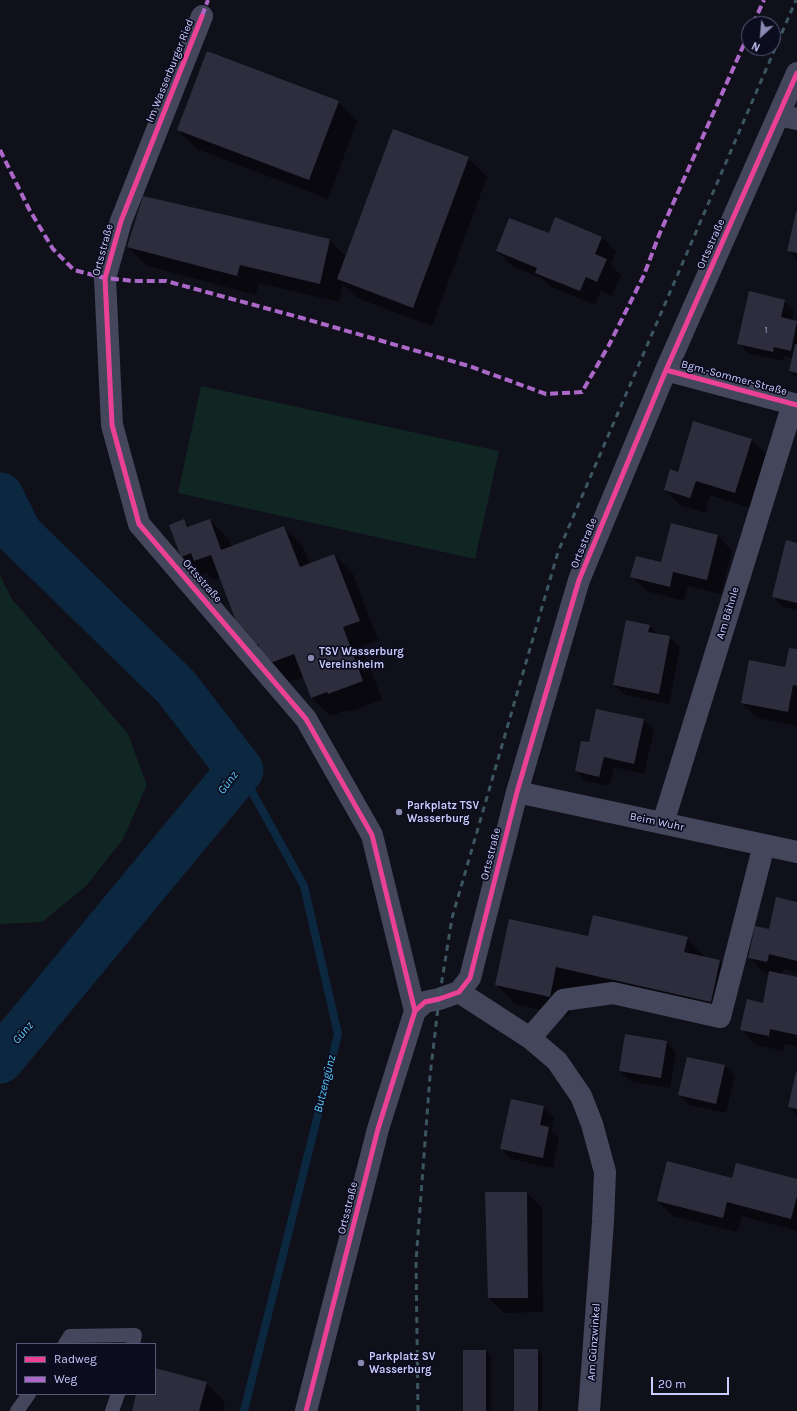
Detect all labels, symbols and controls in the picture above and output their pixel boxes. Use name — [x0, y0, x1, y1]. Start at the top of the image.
north arrow — [741, 16, 781, 56]
street label: Im Wasserburger Ried — [143, 17, 197, 125]
text: N — [750, 39, 762, 54]
street label: Ortsstraße — [694, 217, 728, 271]
street label: Ortsstraße — [90, 223, 116, 277]
house number: 1 — [765, 325, 767, 335]
street label: Bgm.-Sommer-Straße — [680, 358, 788, 398]
street label: Ortsstraße — [568, 516, 600, 570]
street label: Ortsstraße — [180, 557, 224, 605]
street label: Am Bähnle — [714, 585, 742, 641]
place label: TSV Wasserburg Vereinsheim — [319, 645, 404, 671]
marker: TSV Wasserburg Vereinsheim — [306, 653, 316, 663]
water label: Günz — [215, 769, 241, 797]
place label: Parkplatz TSV Wasserburg — [407, 799, 479, 825]
marker: Parkplatz TSV Wasserburg — [394, 807, 404, 817]
street label: Beim Wuhr — [629, 810, 685, 834]
street label: Ortsstraße — [478, 827, 504, 881]
water label: Günz — [9, 1019, 37, 1047]
water label: Butzengünz — [311, 1054, 339, 1114]
street label: Ortsstraße — [335, 1181, 361, 1235]
street label: Am Günzwinkel — [585, 1303, 603, 1381]
legend — [16, 1343, 156, 1395]
place label: Parkplatz SV Wasserburg — [369, 1350, 435, 1376]
text: Radweg — [54, 1352, 97, 1366]
marker: Parkplatz SV Wasserburg — [356, 1358, 366, 1368]
scale bar — [653, 1369, 731, 1395]
text: Weg — [54, 1372, 77, 1386]
text: 20 m — [658, 1377, 686, 1391]

